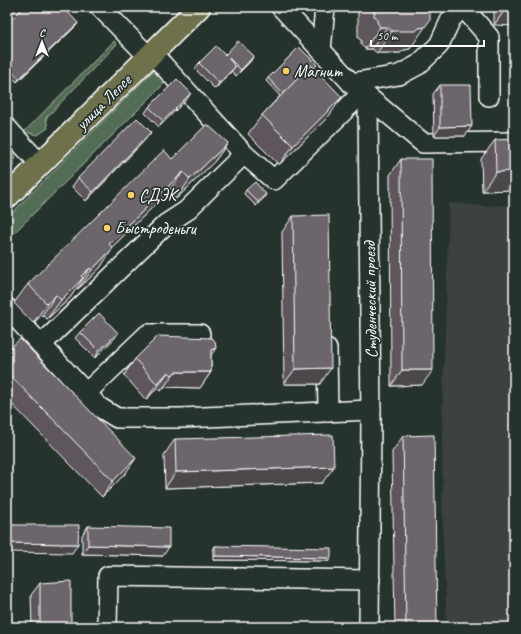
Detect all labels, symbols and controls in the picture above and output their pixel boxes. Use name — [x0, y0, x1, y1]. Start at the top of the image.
north arrow — [22, 22, 62, 62]
scale bar — [371, 22, 484, 48]
text: С — [39, 25, 46, 39]
text: 50 m — [377, 28, 399, 44]
place label: Магнит — [294, 61, 343, 82]
marker: Магнит — [281, 66, 291, 76]
street label: улица Лепсе — [70, 69, 137, 135]
place label: СДЭК — [139, 185, 180, 206]
marker: СДЭК — [126, 190, 136, 200]
place label: Быстроденьги — [115, 218, 197, 239]
marker: Быстроденьги — [102, 223, 112, 233]
street label: Студенческий проезд — [359, 239, 382, 359]

